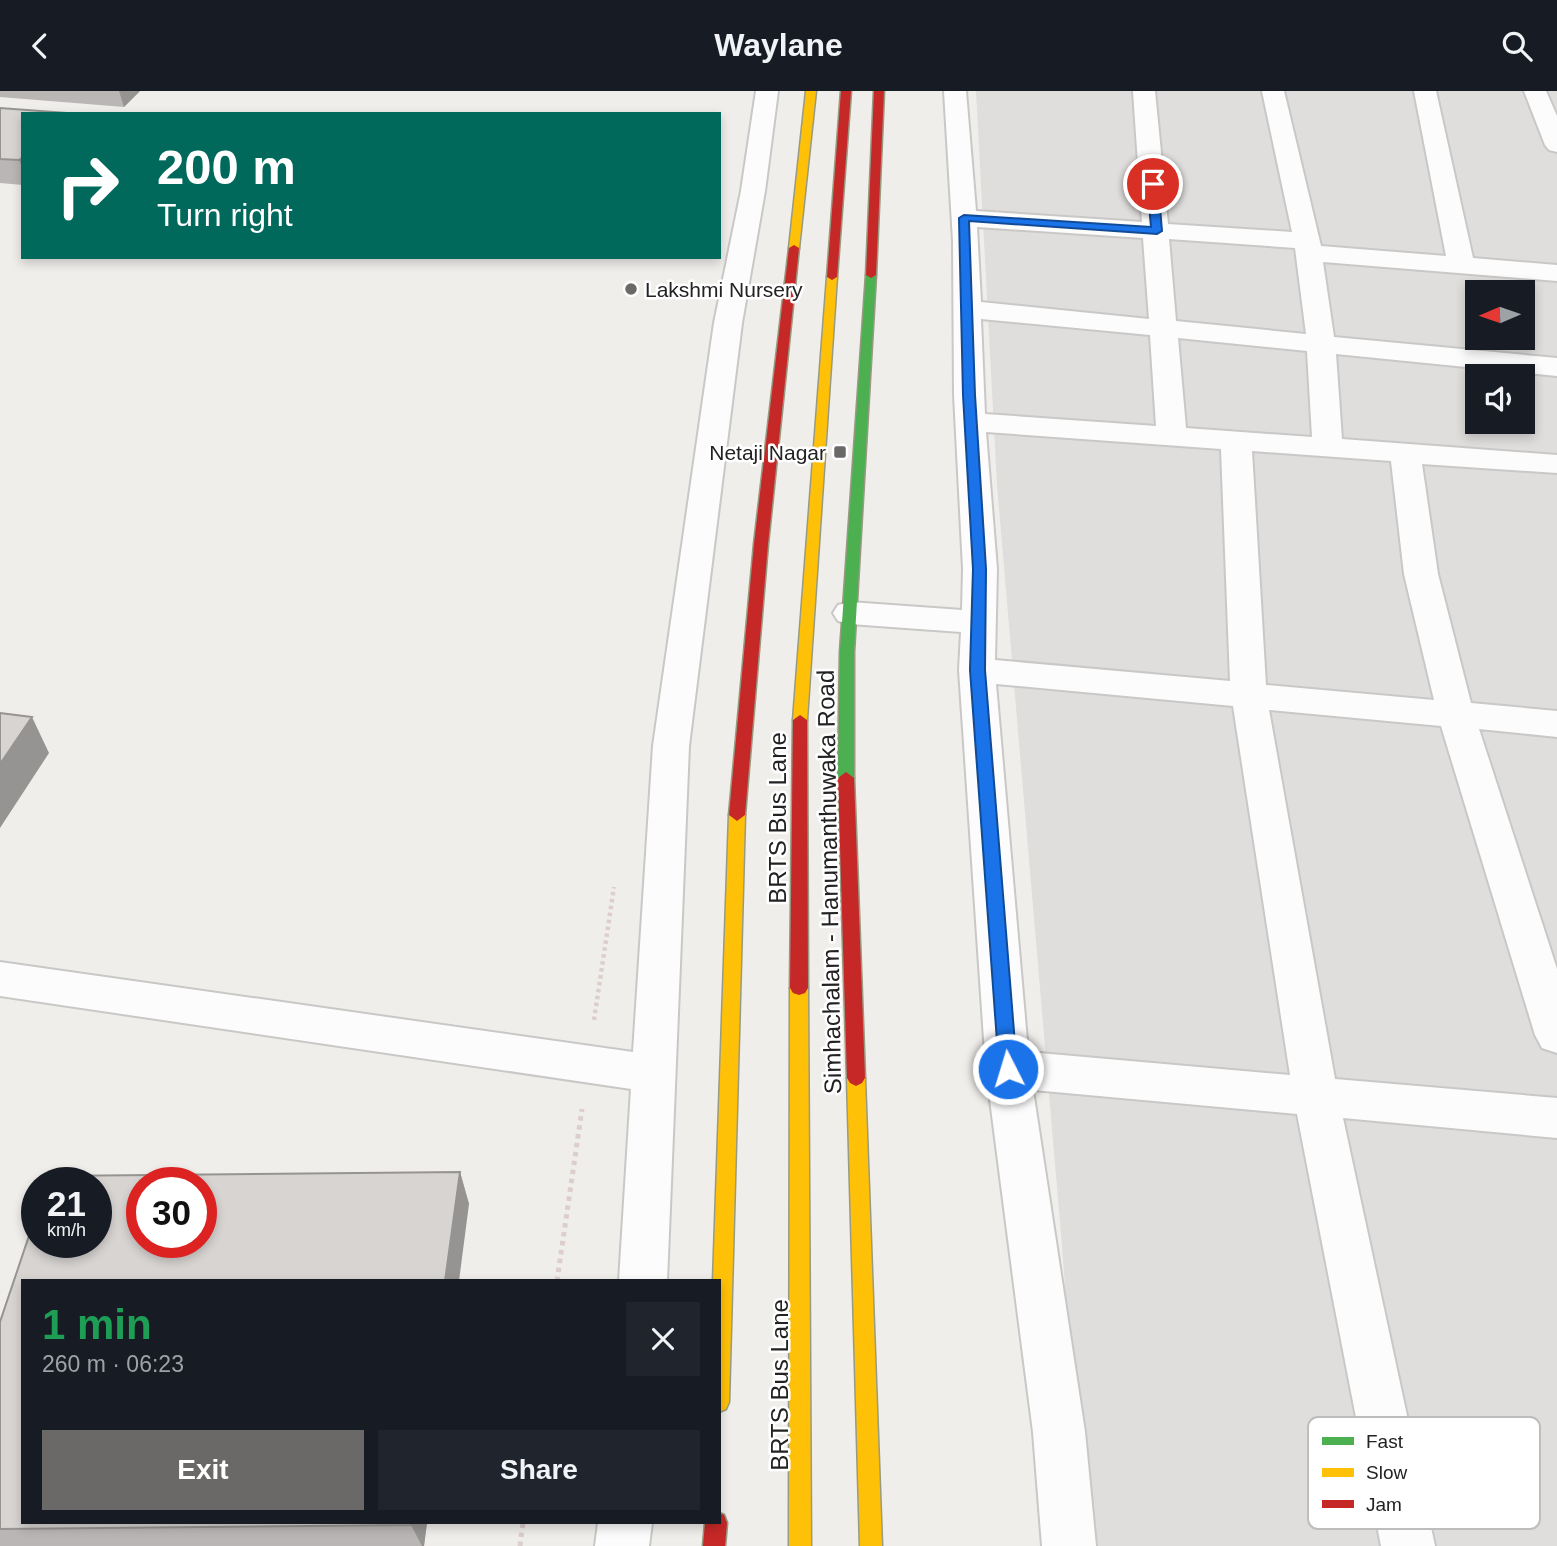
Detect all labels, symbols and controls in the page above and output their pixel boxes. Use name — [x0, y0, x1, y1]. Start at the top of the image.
icon: back — [21, 27, 59, 65]
text: Waylane — [714, 27, 843, 63]
icon: search — [1498, 27, 1536, 65]
icon: right — [42, 140, 133, 231]
text: 200 m — [157, 140, 296, 194]
pin — [1123, 154, 1183, 214]
icon: arrive — [1134, 165, 1172, 203]
text: Turn right — [157, 197, 293, 233]
place label: Lakshmi Nursery — [645, 278, 803, 301]
north arrow — [1465, 280, 1535, 350]
map controls — [1465, 280, 1535, 434]
marker: Lakshmi Nursery — [623, 281, 639, 297]
button: sound — [1465, 364, 1535, 434]
place label: Netaji Nagar — [709, 441, 826, 464]
marker: Netaji Nagar — [832, 444, 848, 460]
street label: Simhachalam - Hanumanthuwaka Road — [812, 670, 846, 1094]
street label: BRTS Bus Lane — [764, 732, 791, 904]
position arrow — [971, 1032, 1045, 1106]
speed limit sign: 30 — [126, 1167, 217, 1258]
text: 21 — [47, 1184, 86, 1223]
text: km/h — [47, 1220, 86, 1240]
street label: BRTS Bus Lane — [766, 1299, 793, 1471]
text: 1 min — [42, 1301, 152, 1348]
button: close — [626, 1302, 700, 1376]
text: 260 m · 06:23 — [42, 1351, 184, 1377]
legend — [1308, 1417, 1540, 1529]
button: Exit — [42, 1430, 364, 1510]
button: Share — [378, 1430, 700, 1510]
text: Fast — [1366, 1431, 1404, 1452]
text: Slow — [1366, 1462, 1407, 1483]
text: Jam — [1366, 1494, 1402, 1515]

